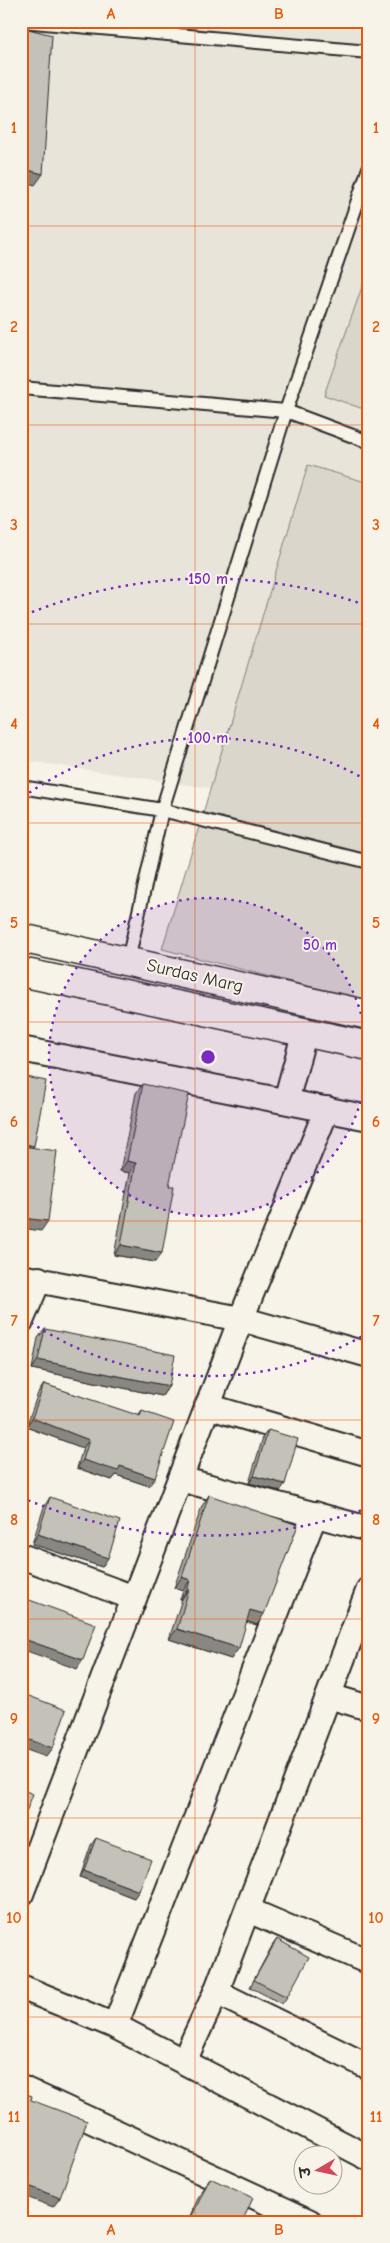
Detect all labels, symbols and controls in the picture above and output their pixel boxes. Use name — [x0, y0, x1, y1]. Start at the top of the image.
text: A — [107, 5, 116, 23]
text: B — [274, 5, 284, 23]
text: 1 — [11, 119, 17, 137]
text: 1 — [373, 119, 379, 137]
text: 2 — [10, 318, 18, 336]
text: 2 — [372, 318, 380, 336]
text: 3 — [10, 516, 18, 534]
text: 3 — [372, 516, 380, 534]
text: 150 m — [188, 570, 228, 588]
text: 4 — [10, 715, 18, 733]
text: 4 — [372, 715, 380, 733]
text: 100 m — [188, 729, 228, 747]
text: 5 — [10, 914, 18, 932]
text: 5 — [372, 914, 380, 932]
text: 50 m — [303, 936, 337, 954]
street label: Surdas Marg — [145, 955, 245, 997]
centre of rings — [199, 1048, 217, 1066]
text: 6 — [10, 1113, 18, 1131]
text: 6 — [372, 1113, 380, 1131]
text: 7 — [10, 1312, 18, 1330]
text: 7 — [372, 1312, 380, 1330]
text: 8 — [10, 1511, 18, 1529]
text: 8 — [372, 1511, 380, 1529]
text: 9 — [10, 1710, 18, 1728]
text: 9 — [372, 1710, 380, 1728]
text: 10 — [6, 1909, 22, 1927]
text: 10 — [368, 1909, 384, 1927]
text: 11 — [8, 2108, 20, 2126]
text: 11 — [370, 2108, 382, 2126]
north arrow — [292, 2146, 342, 2196]
text: उ — [296, 2164, 315, 2180]
text: A — [107, 2221, 116, 2239]
text: B — [274, 2221, 284, 2239]

